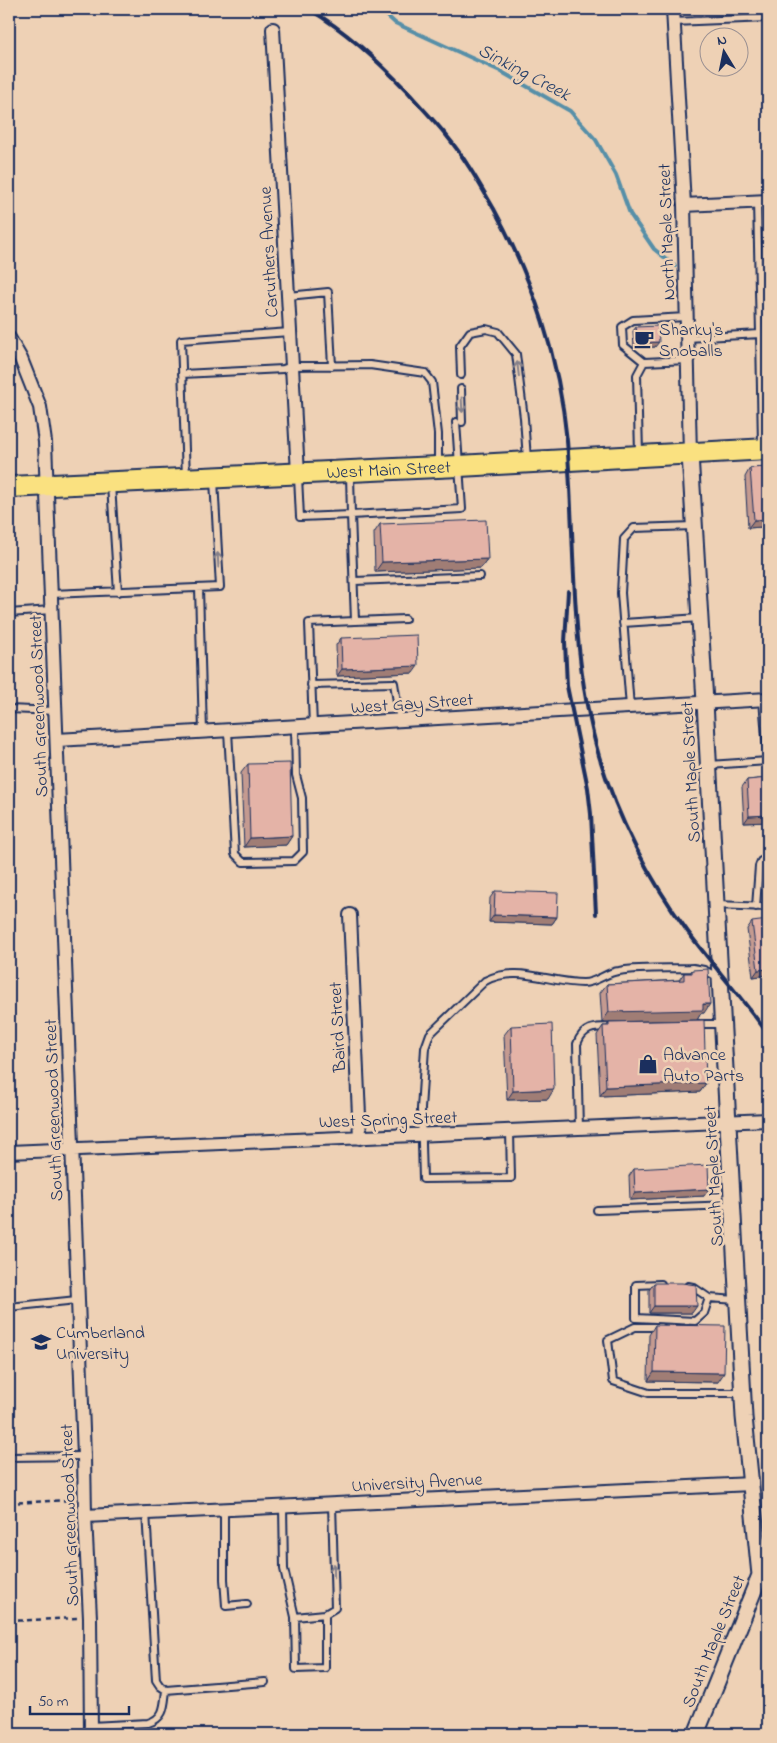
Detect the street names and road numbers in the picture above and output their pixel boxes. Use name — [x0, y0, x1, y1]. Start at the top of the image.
street label: North Maple Street — [653, 163, 683, 301]
street label: Caruthers Avenue — [254, 185, 286, 318]
street label: West Main Street — [326, 455, 451, 487]
street label: South Greenwood Street — [24, 614, 56, 798]
street label: West Gay Street — [350, 688, 474, 722]
street label: South Maple Street — [675, 701, 709, 843]
street label: Baird Street — [324, 981, 354, 1074]
street label: South Greenwood Street — [39, 1018, 71, 1202]
street label: South Maple Street — [698, 1105, 732, 1247]
street label: West Spring Street — [318, 1106, 458, 1137]
street label: South Greenwood Street — [55, 1423, 87, 1607]
street label: University Avenue — [351, 1468, 484, 1500]
street label: South Maple Street — [676, 1571, 753, 1712]

